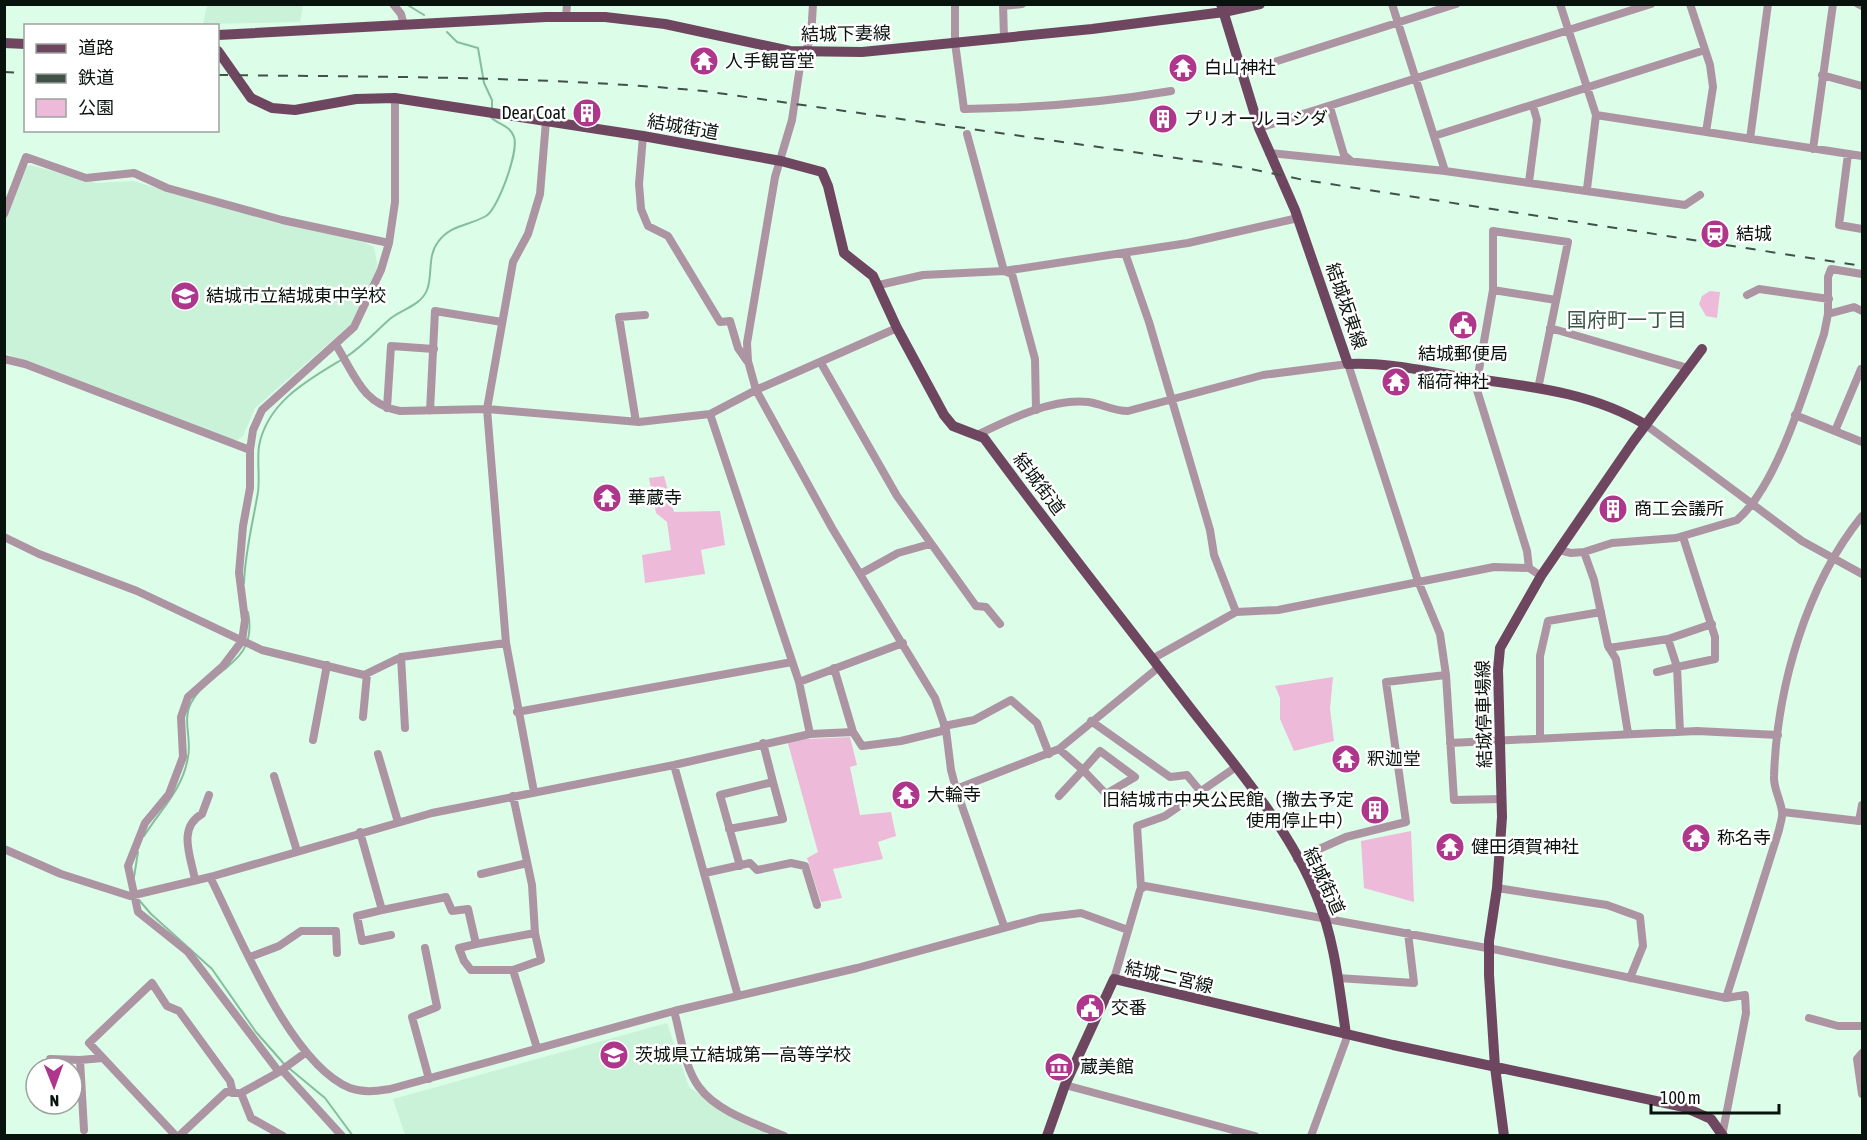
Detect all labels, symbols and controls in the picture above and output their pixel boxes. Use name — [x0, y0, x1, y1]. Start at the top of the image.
street label: 結城下妻線 — [801, 22, 891, 45]
legend — [24, 24, 219, 132]
text: 道路 — [78, 37, 114, 58]
temple icon: 人手観音堂 — [688, 45, 720, 77]
place label: 人手観音堂 — [725, 50, 815, 71]
temple icon: 白山神社 — [1167, 52, 1199, 84]
place label: 白山神社 — [1204, 57, 1276, 78]
text: 鉄道 — [78, 67, 114, 88]
text: 公園 — [78, 97, 114, 118]
building icon: Dear Coat — [571, 97, 603, 129]
place label: Dear Coat — [501, 102, 566, 123]
building icon: プリオールヨシダ — [1147, 103, 1179, 135]
place label: プリオールヨシダ — [1184, 108, 1328, 129]
street label: 結城街道 — [646, 110, 720, 143]
station icon: 結城 — [1699, 218, 1731, 250]
place label: 結城 — [1736, 223, 1772, 244]
street label: 結城坂東線 — [1322, 260, 1371, 352]
school or university icon: 結城市立結城東中学校 — [169, 280, 201, 312]
place label: 結城市立結城東中学校 — [206, 285, 386, 306]
district label: 国府町一丁目 — [1567, 308, 1687, 331]
public building icon: 結城郵便局 — [1447, 309, 1479, 341]
place label: 結城郵便局 — [1418, 343, 1508, 364]
temple icon: 稲荷神社 — [1380, 366, 1412, 398]
place label: 稲荷神社 — [1417, 371, 1489, 392]
street label: 結城街道 — [1009, 449, 1069, 519]
temple icon: 華蔵寺 — [591, 482, 623, 514]
place label: 華蔵寺 — [628, 487, 682, 508]
building icon: 商工会議所 — [1597, 493, 1629, 525]
place label: 商工会議所 — [1634, 498, 1724, 519]
street label: 結城停車場線 — [1472, 660, 1495, 768]
temple icon: 釈迦堂 — [1330, 743, 1362, 775]
place label: 釈迦堂 — [1367, 748, 1421, 769]
temple icon: 大輪寺 — [890, 779, 922, 811]
place label: 大輪寺 — [927, 784, 981, 805]
place label: 旧結城市中央公民館（撤去予定 使用停止中） — [1102, 789, 1354, 831]
building icon: 旧結城市中央公民館（撤去予定 使用停止中） — [1359, 794, 1391, 826]
temple icon: 称名寺 — [1680, 822, 1712, 854]
place label: 称名寺 — [1717, 827, 1771, 848]
temple icon: 健田須賀神社 — [1434, 831, 1466, 863]
place label: 健田須賀神社 — [1471, 836, 1579, 857]
street label: 結城街道 — [1300, 844, 1349, 918]
street label: 結城二宮線 — [1123, 956, 1215, 997]
public building icon: 交番 — [1074, 992, 1106, 1024]
place label: 交番 — [1111, 997, 1147, 1018]
school or university icon: 茨城県立結城第一高等学校 — [598, 1039, 630, 1071]
place label: 茨城県立結城第一高等学校 — [635, 1044, 851, 1065]
museum icon: 蔵美館 — [1043, 1051, 1075, 1083]
north arrow — [24, 1056, 84, 1116]
place label: 蔵美館 — [1080, 1056, 1134, 1077]
scale bar — [1651, 1077, 1778, 1115]
text: 100 m — [1660, 1087, 1701, 1108]
text: N — [49, 1092, 59, 1110]

